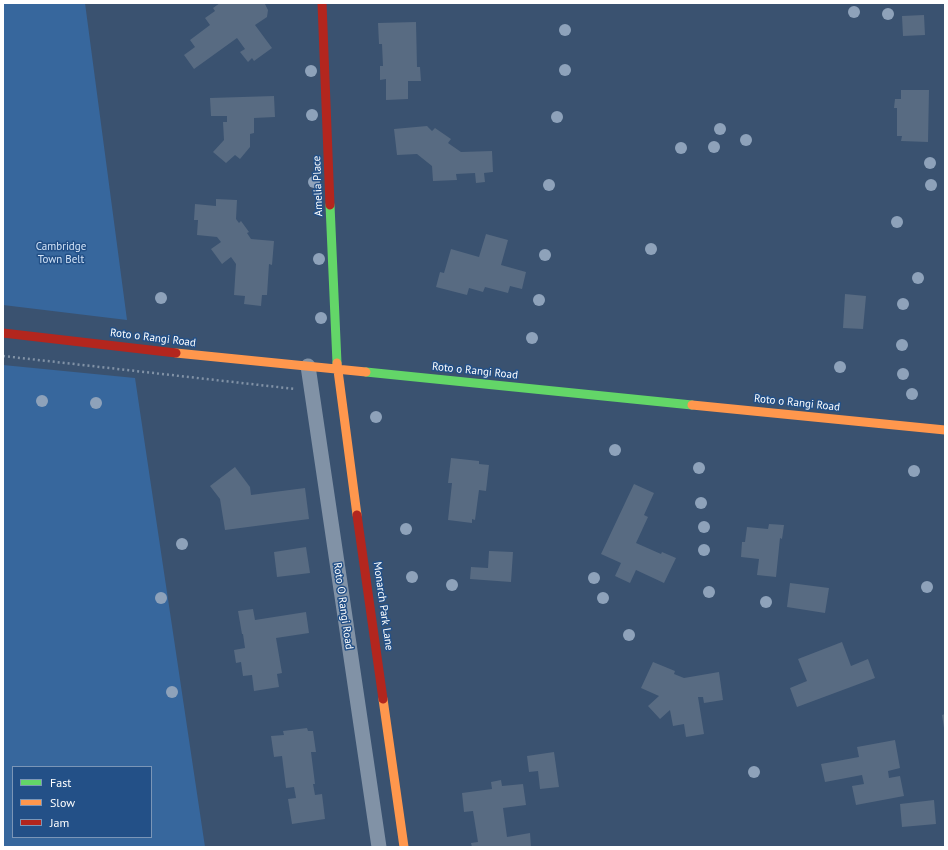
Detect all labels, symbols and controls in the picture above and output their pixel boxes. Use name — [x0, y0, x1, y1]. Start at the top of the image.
street label: Amelia Place — [310, 155, 326, 217]
park label: Cambridge Town Belt — [36, 240, 86, 266]
street label: Roto o Rangi Road — [109, 326, 197, 350]
street label: Roto o Rangi Road — [431, 360, 519, 382]
street label: Roto o Rangi Road — [753, 392, 841, 414]
street label: Monarch Park Lane — [370, 561, 396, 651]
street label: Roto O Rangi Road — [330, 562, 356, 650]
legend — [12, 766, 152, 838]
text: Fast — [50, 775, 71, 790]
text: Slow — [50, 795, 75, 810]
text: Jam — [50, 815, 69, 830]

